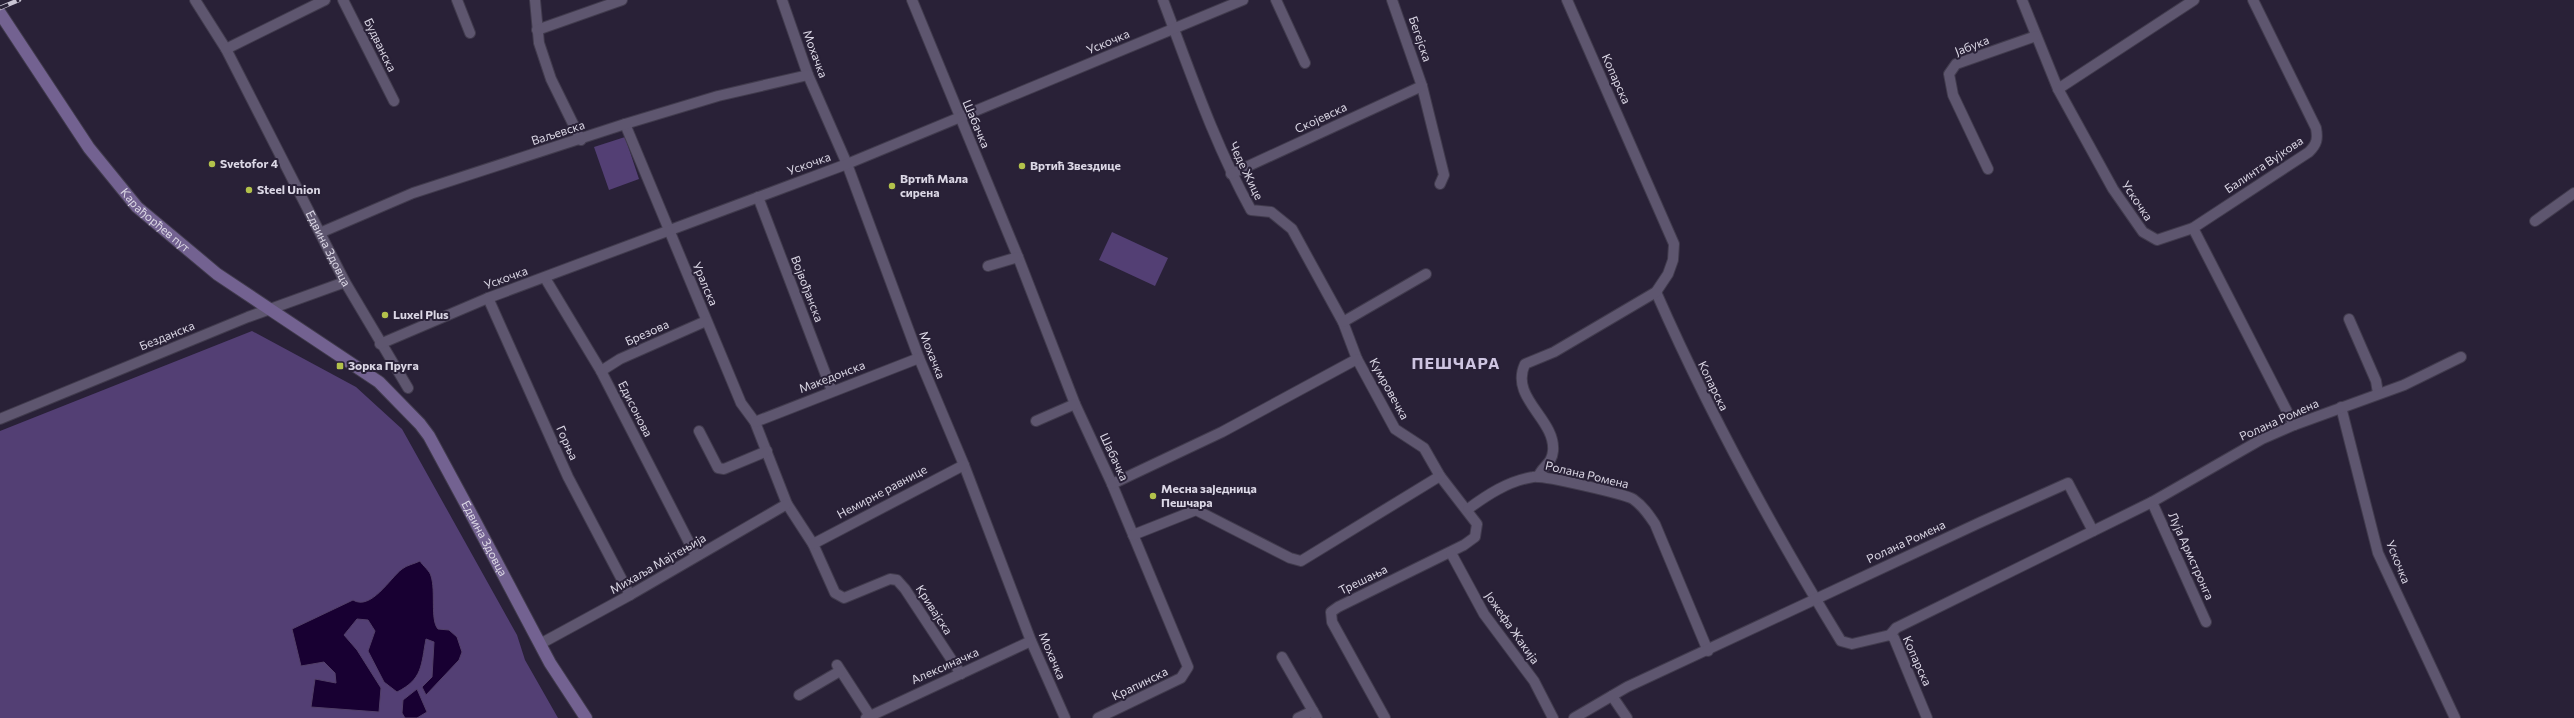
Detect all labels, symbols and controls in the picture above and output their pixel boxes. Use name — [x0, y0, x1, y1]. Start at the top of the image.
street label: Бегејска — [1407, 14, 1435, 63]
street label: Будванска — [362, 15, 400, 74]
street label: Ускочка — [1084, 26, 1131, 56]
street label: Мохачка — [801, 28, 831, 80]
street label: Јабука — [1952, 32, 1991, 59]
street label: Копарска — [1600, 51, 1634, 106]
street label: Шабачка — [960, 97, 993, 150]
street label: Скојевска — [1292, 99, 1349, 135]
street label: Ваљевска — [529, 117, 586, 147]
street label: Балинта Вујкова — [2222, 133, 2305, 196]
street label: Чеде Жице — [1227, 139, 1267, 202]
street label: Ускочка — [785, 149, 832, 177]
place label: Svetofor 4 — [220, 156, 279, 170]
place label: Вртић Звездице — [1030, 158, 1121, 172]
marker: Svetofor 4 — [207, 159, 217, 169]
marker: Вртић Звездице — [1017, 161, 1027, 171]
place label: Вртић Мала сирена — [900, 171, 968, 199]
street label: Ускочка — [2119, 178, 2156, 223]
marker: Вртић Мала сирена — [887, 181, 897, 191]
place label: Steel Union — [257, 182, 321, 196]
street label: Карађорђев пут — [118, 185, 194, 255]
marker: Steel Union — [244, 185, 254, 195]
street label: Едвина Здовца — [304, 208, 354, 289]
street label: Војвођанска — [789, 253, 827, 324]
street label: Уралска — [690, 260, 721, 308]
street label: Ускочка — [482, 263, 529, 291]
place label: Luxel Plus — [393, 307, 449, 321]
marker: Luxel Plus — [380, 310, 390, 320]
street label: Брезова — [623, 316, 671, 348]
street label: Безданска — [137, 318, 196, 352]
street label: Мохачка — [917, 329, 949, 380]
district label: ПЕШЧАРА — [1411, 353, 1501, 372]
street label: Кумровечка — [1367, 355, 1413, 422]
street label: Македонска — [797, 357, 867, 395]
place label: Зорка Пруга — [348, 358, 419, 372]
street label: Копарска — [1696, 358, 1732, 413]
marker: Зорка Пруга — [335, 361, 345, 371]
street label: Едисонова — [616, 378, 656, 439]
street label: Ролана Ромена — [2237, 395, 2320, 443]
street label: Горња — [554, 423, 582, 462]
street label: Шабачка — [1098, 430, 1132, 483]
street label: Ролана Ромена — [1544, 458, 1630, 490]
street label: Немирне равнице — [834, 461, 929, 521]
place label: Месна заједница Пешчара — [1161, 481, 1257, 509]
marker: Месна заједница Пешчара — [1148, 491, 1158, 501]
street label: Едвина Здовца — [459, 498, 511, 578]
street label: Луја Армстронга — [2166, 509, 2218, 602]
street label: Ролана Ромена — [1864, 517, 1947, 565]
street label: Михаља Мајтењија — [607, 530, 708, 596]
street label: Ускочка — [2384, 538, 2414, 585]
street label: Трешања — [1336, 561, 1389, 597]
street label: Кривајска — [914, 582, 956, 637]
street label: Јожефа Жакија — [1482, 589, 1543, 667]
street label: Мохачка — [1037, 630, 1069, 681]
street label: Копарска — [1901, 633, 1935, 688]
street label: Алексиначка — [909, 644, 981, 686]
street label: Крапинска — [1109, 664, 1170, 703]

